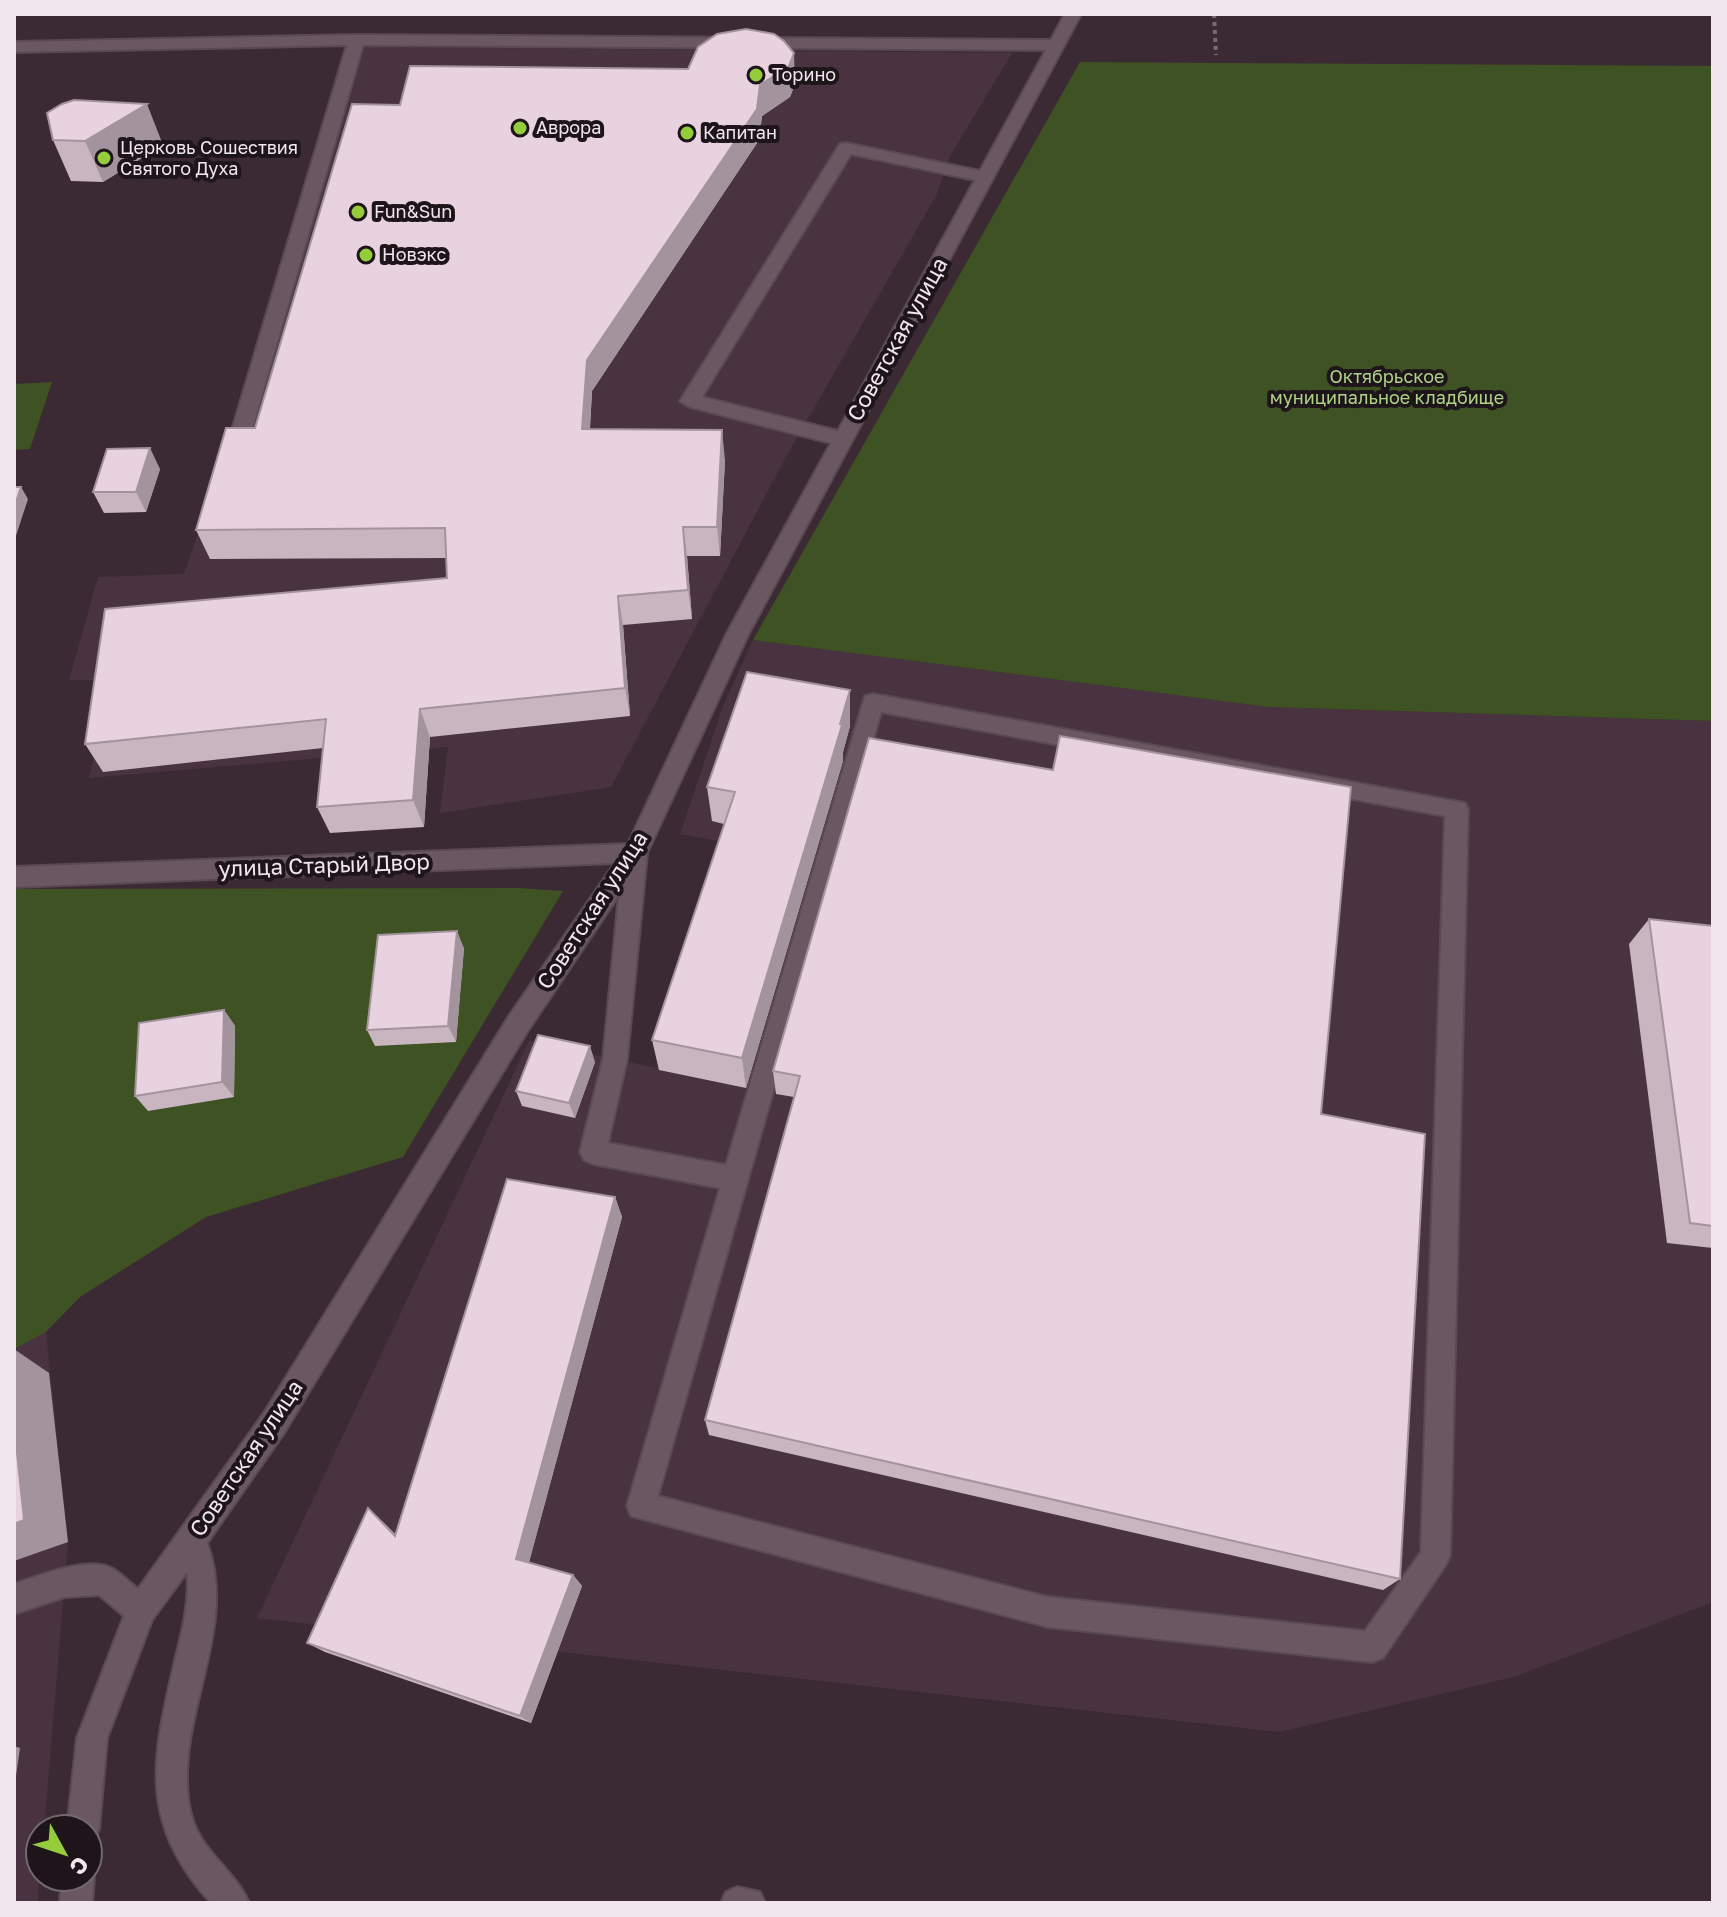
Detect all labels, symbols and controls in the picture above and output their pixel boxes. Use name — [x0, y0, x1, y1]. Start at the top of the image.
place label: Торино — [772, 63, 836, 85]
marker: Торино — [747, 66, 765, 84]
place label: Аврора — [536, 116, 601, 138]
marker: Аврора — [511, 119, 529, 137]
place label: Капитан — [703, 121, 777, 143]
marker: Капитан — [678, 124, 696, 142]
place label: Церковь Сошествия Святого Духа — [120, 136, 298, 179]
marker: Церковь Сошествия Святого Духа — [95, 149, 113, 167]
place label: Fun&Sun — [374, 200, 452, 222]
marker: Fun&Sun — [349, 203, 367, 221]
place label: Новэкс — [382, 243, 446, 265]
marker: Новэкс — [357, 246, 375, 264]
street label: Советская улица — [840, 252, 953, 425]
park label: Октябрьское муниципальное кладбище — [1270, 365, 1504, 408]
street label: Советская улица — [530, 826, 653, 994]
street label: улица Старый Двор — [218, 847, 430, 882]
street label: Советская улица — [183, 1374, 308, 1541]
north arrow — [24, 1813, 104, 1893]
text: С — [64, 1852, 95, 1881]

